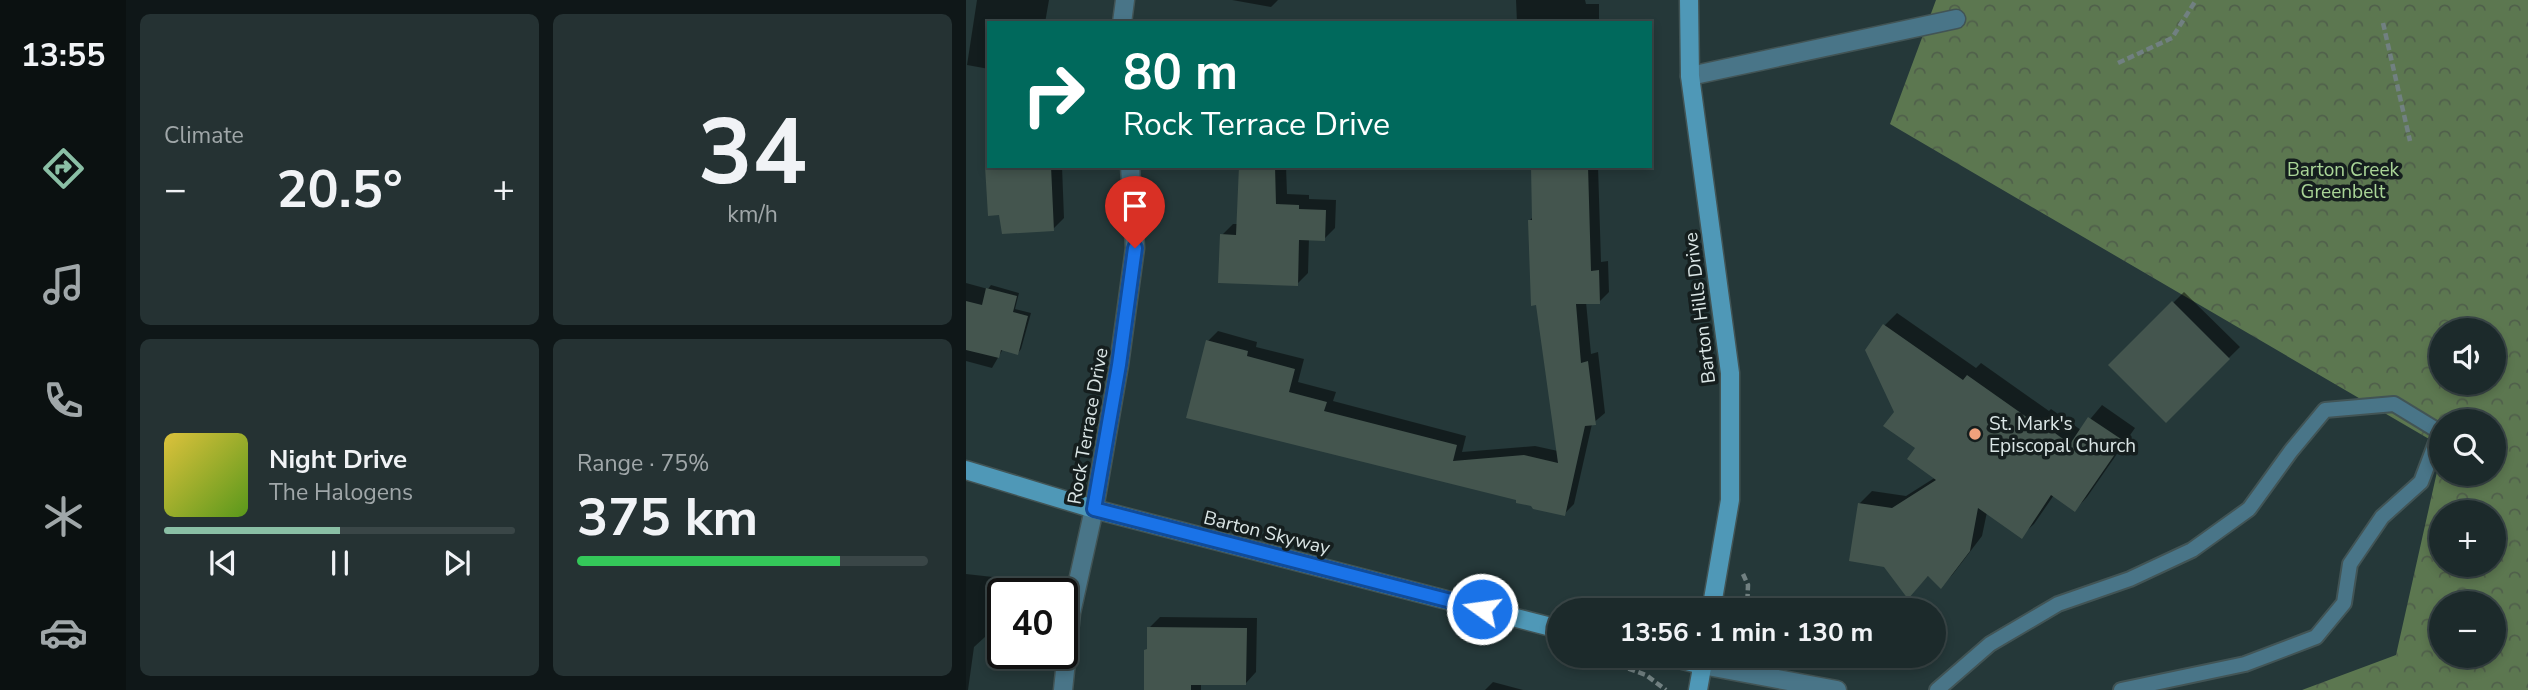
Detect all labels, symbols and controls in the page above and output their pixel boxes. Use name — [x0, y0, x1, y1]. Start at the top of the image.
text: 13:55 — [21, 34, 105, 77]
text: 80 m — [1123, 39, 1238, 106]
icon: right — [1008, 49, 1099, 140]
text: 34 — [698, 91, 807, 215]
text: Rock Terrace Drive — [1123, 103, 1390, 146]
text: Climate — [164, 120, 244, 151]
icon: directions — [39, 144, 88, 193]
text: 20.5° — [276, 154, 403, 225]
park label: Barton Creek Greenbelt — [2287, 157, 2400, 205]
text: − — [164, 164, 187, 215]
text: + — [492, 164, 515, 215]
pin — [1105, 176, 1165, 248]
icon: arrive — [1116, 187, 1154, 225]
text: km/h — [727, 199, 778, 230]
street label: Barton Hills Drive — [1678, 231, 1722, 385]
icon: music — [39, 260, 88, 309]
map controls — [2429, 318, 2506, 668]
button: sound — [2429, 318, 2506, 395]
street label: Rock Terrace Drive — [1061, 346, 1115, 507]
icon: phone — [39, 376, 88, 425]
button: search — [2429, 409, 2506, 486]
place label: St. Mark's Episcopal Church — [1989, 411, 2136, 459]
marker: St. Mark's Episcopal Church — [1967, 426, 1983, 442]
text: Night Drive — [269, 442, 407, 477]
text: Range · 75% — [577, 448, 709, 479]
text: The Halogens — [269, 477, 413, 508]
text: 375 km — [577, 482, 758, 553]
icon: climate — [39, 492, 88, 541]
button: + — [2429, 500, 2506, 577]
street label: Barton Skyway — [1201, 505, 1333, 561]
icon: previous — [204, 544, 242, 582]
icon: pause — [321, 544, 359, 582]
icon: next — [438, 544, 476, 582]
position arrow — [1445, 572, 1519, 646]
speed limit sign: 40 — [987, 578, 1078, 669]
button: − — [2429, 591, 2506, 668]
icon: car — [39, 608, 88, 657]
text: 13:56 · 1 min · 130 m — [1620, 615, 1873, 650]

